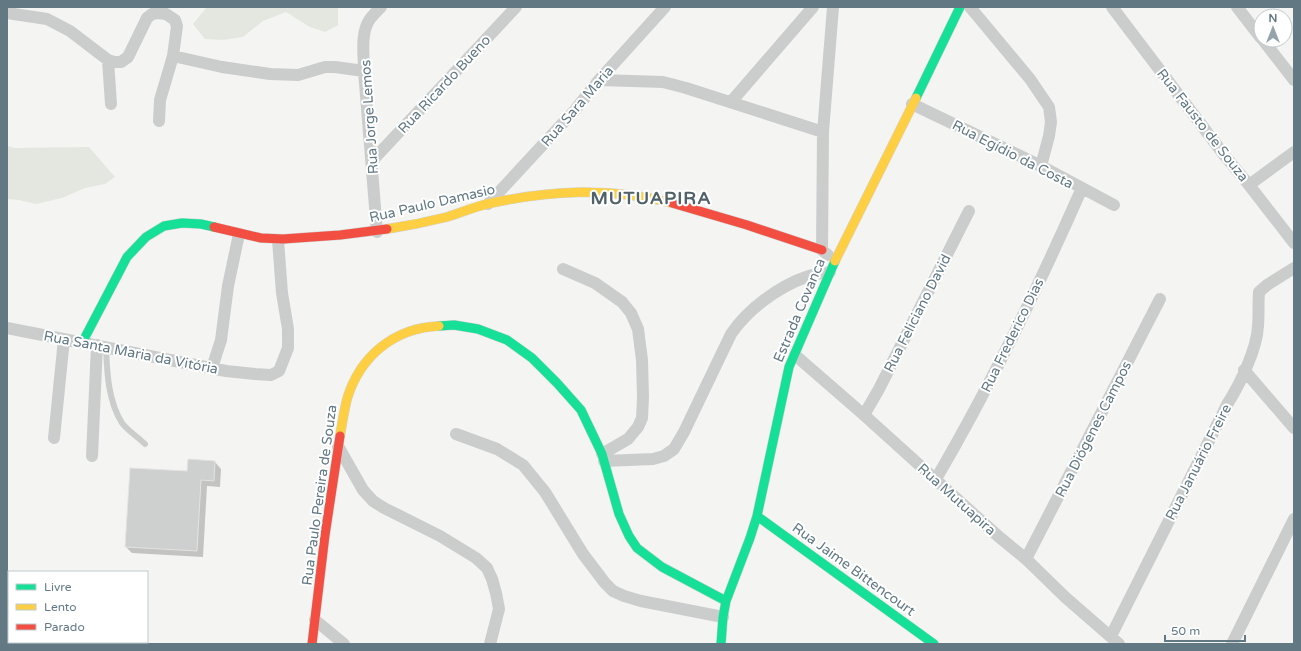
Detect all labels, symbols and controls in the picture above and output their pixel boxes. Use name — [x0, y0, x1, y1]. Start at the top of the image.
north arrow — [1253, 8, 1293, 48]
text: N — [1269, 12, 1277, 25]
street label: Rua Ricardo Bueno — [394, 32, 494, 137]
street label: Rua Jorge Lemos — [357, 59, 382, 175]
street label: Rua Sara Maria — [538, 62, 617, 150]
street label: Rua Fausto de Souza — [1153, 65, 1252, 185]
street label: Rua Egídio da Costa — [949, 117, 1076, 192]
street label: Rua Paulo Damasio — [367, 181, 497, 226]
district label: MUTUAPIRA — [590, 187, 712, 209]
street label: Rua Feliciano David — [880, 251, 955, 375]
street label: Estrada Covanca — [770, 256, 829, 365]
street label: Rua Frederico Dias — [977, 275, 1048, 395]
street label: Rua Santa Maria da Vitória — [42, 327, 220, 378]
street label: Rua Diógenes Campos — [1052, 358, 1135, 500]
street label: Rua Januário Freire — [1162, 401, 1235, 523]
street label: Rua Paulo Pereira de Souza — [298, 404, 341, 587]
street label: Rua Mutuapira — [914, 460, 999, 539]
street label: Rua Jaime Bittencourt — [789, 519, 919, 620]
legend — [8, 571, 148, 643]
text: Livre — [44, 580, 72, 594]
text: Lento — [44, 600, 77, 614]
scale bar — [1165, 617, 1245, 643]
text: Parado — [44, 620, 85, 634]
text: 50 m — [1171, 624, 1200, 638]

